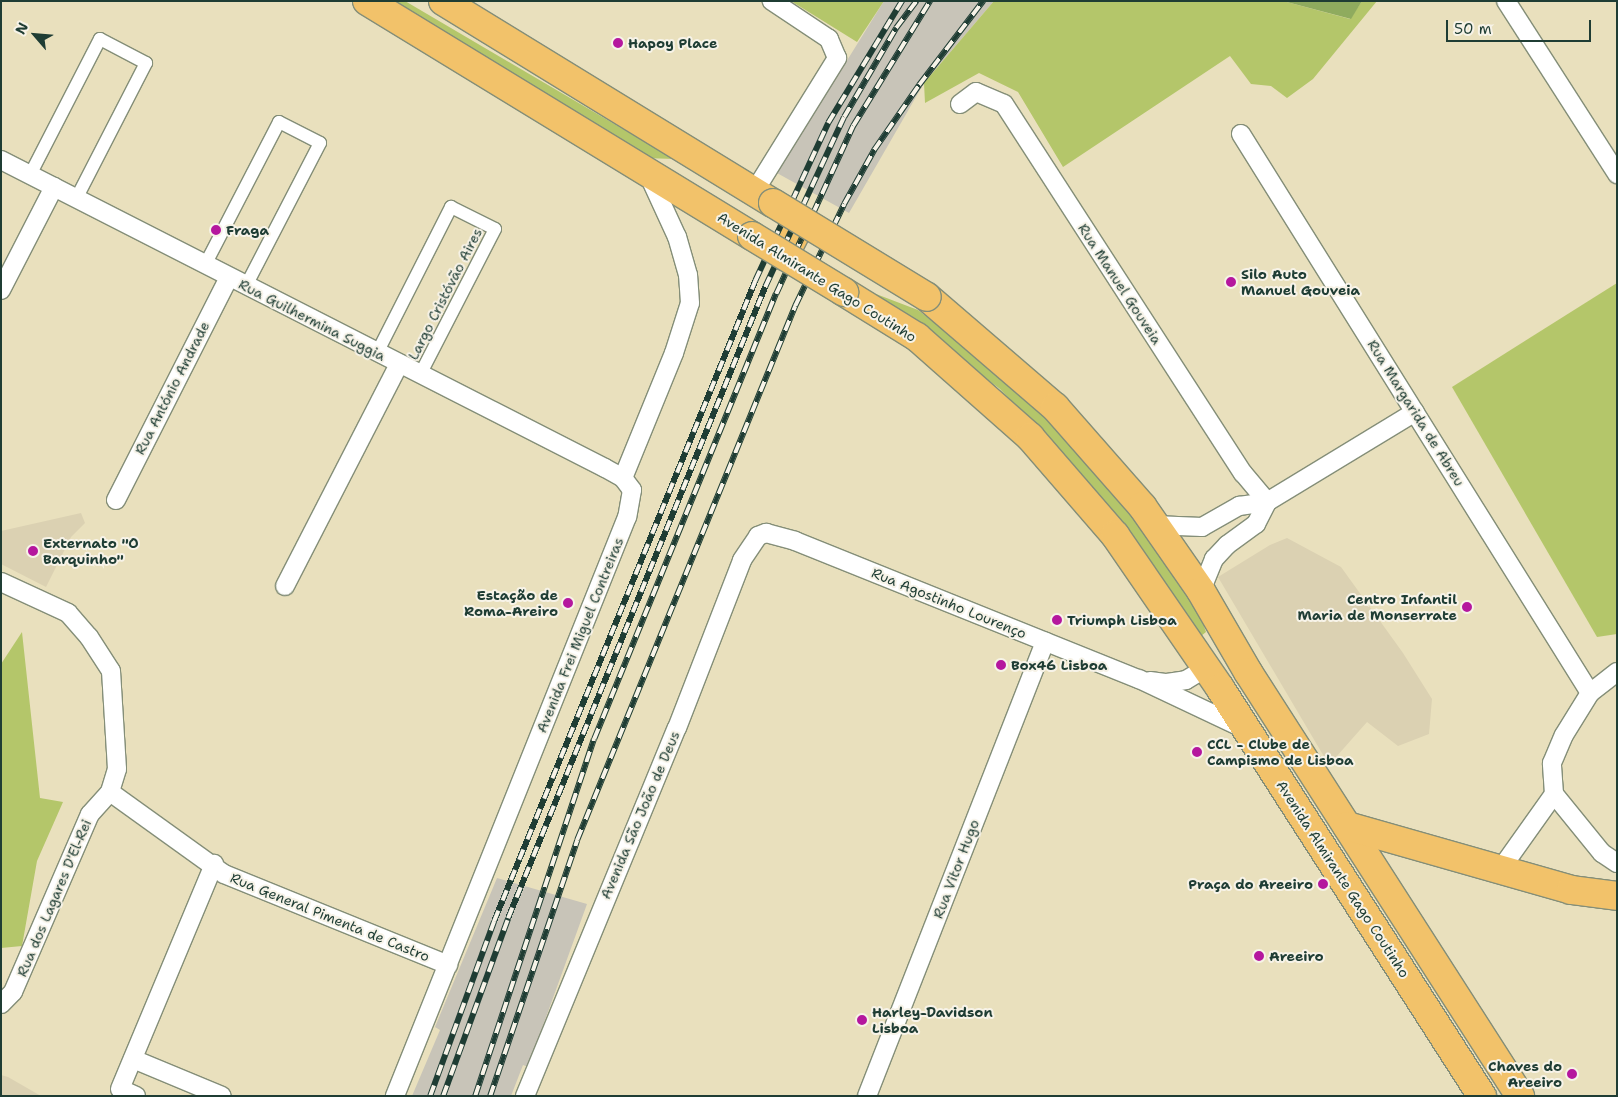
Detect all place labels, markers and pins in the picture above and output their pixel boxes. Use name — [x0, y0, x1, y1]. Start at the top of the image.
place label: Hapoy Place — [628, 35, 717, 51]
marker: Hapoy Place — [612, 37, 624, 49]
place label: Fraga — [226, 222, 269, 238]
marker: Fraga — [210, 224, 222, 236]
place label: Silo Auto Manuel Gouveia — [1241, 266, 1360, 298]
marker: Silo Auto Manuel Gouveia — [1225, 276, 1237, 288]
place label: Externato "O Barquinho" — [43, 535, 139, 568]
marker: Externato "O Barquinho" — [27, 545, 39, 557]
place label: Estação de Roma-Areiro — [464, 587, 558, 620]
place label: Centro Infantil Maria de Monserrate — [1298, 591, 1457, 624]
marker: Estação de Roma-Areiro — [562, 597, 574, 609]
marker: Centro Infantil Maria de Monserrate — [1461, 601, 1473, 613]
place label: Triumph Lisboa — [1067, 612, 1177, 628]
marker: Triumph Lisboa — [1051, 614, 1063, 626]
place label: Box46 Lisboa — [1011, 657, 1107, 673]
marker: Box46 Lisboa — [995, 659, 1007, 671]
place label: CCL - Clube de Campismo de Lisboa — [1207, 736, 1354, 769]
marker: CCL - Clube de Campismo de Lisboa — [1191, 746, 1203, 758]
place label: Praça do Areeiro — [1188, 876, 1313, 892]
marker: Praça do Areeiro — [1317, 878, 1329, 890]
place label: Areeiro — [1269, 948, 1324, 964]
marker: Areeiro — [1253, 950, 1265, 962]
place label: Harley-Davidson Lisboa — [872, 1004, 993, 1036]
marker: Harley-Davidson Lisboa — [856, 1014, 868, 1026]
place label: Chaves do Areeiro — [1488, 1058, 1562, 1090]
marker: Chaves do Areeiro — [1566, 1068, 1578, 1080]

